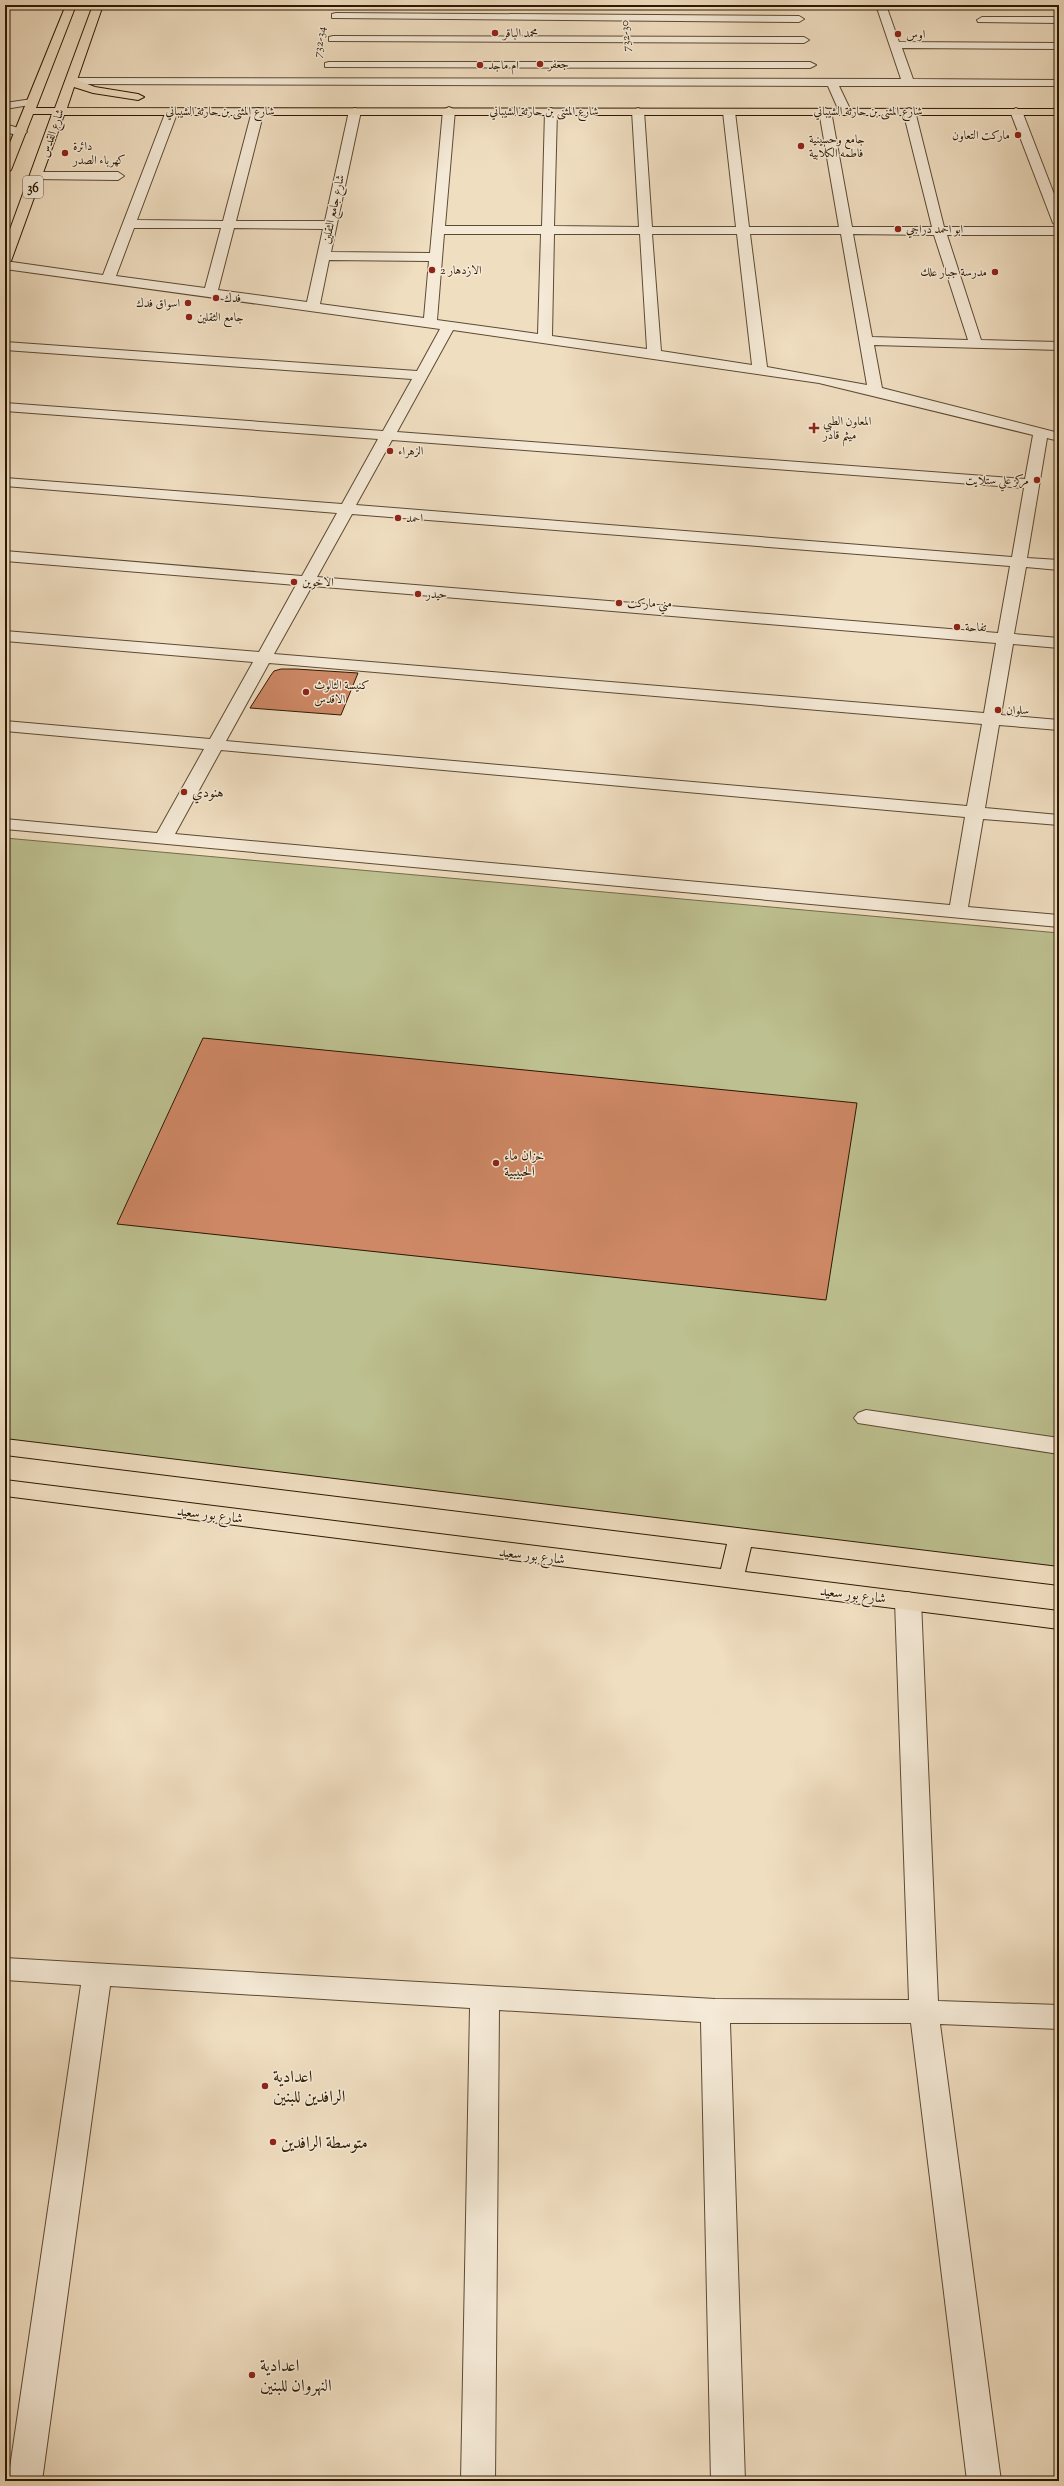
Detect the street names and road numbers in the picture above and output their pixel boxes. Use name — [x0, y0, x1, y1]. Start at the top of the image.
street label: 732-30 — [616, 20, 636, 52]
street label: 732-34 — [309, 25, 331, 59]
street label: شارع المثنى بن حارثة الشيباني — [165, 103, 275, 122]
street label: شارع المثنى بن حارثة الشيباني — [489, 103, 599, 122]
street label: شارع المثنى بن حارثة الشيباني — [813, 103, 923, 122]
street label: شارع القدس — [36, 106, 71, 160]
street label: شارع جامع الثقلين — [318, 173, 351, 246]
road number: 36 — [23, 176, 43, 198]
street label: شارع بور سعيد — [176, 1502, 244, 1530]
street label: شارع بور سعيد — [498, 1543, 566, 1571]
street label: شارع بور سعيد — [819, 1582, 887, 1610]

